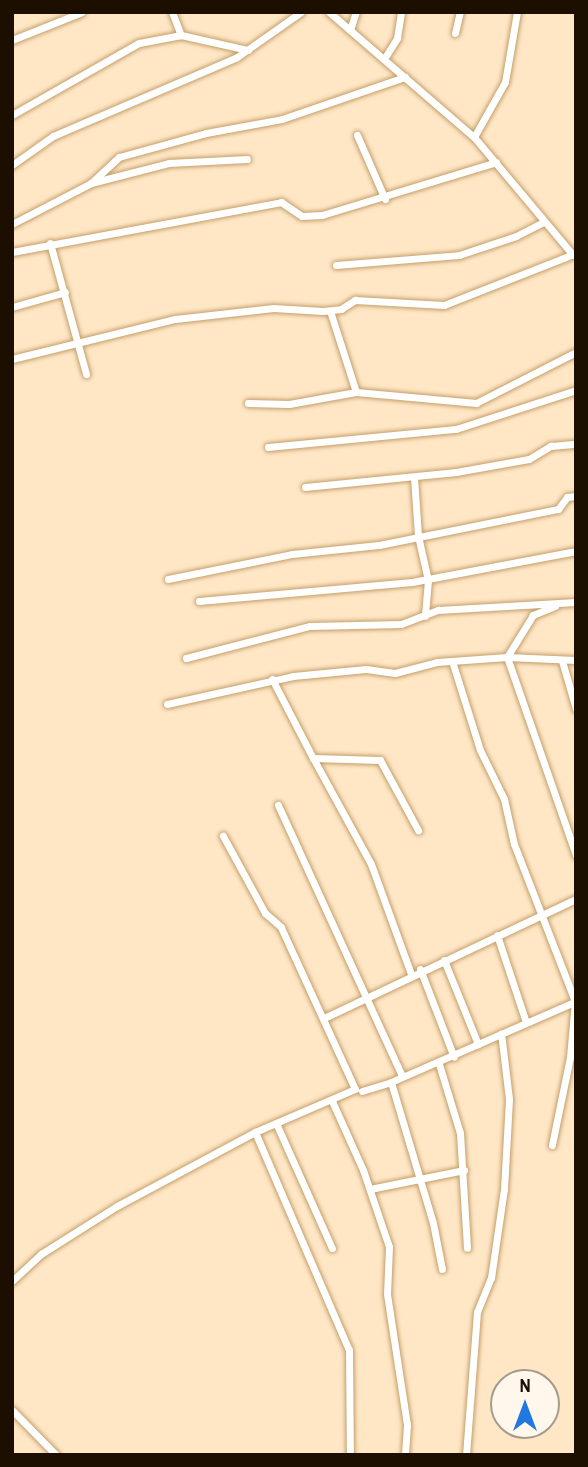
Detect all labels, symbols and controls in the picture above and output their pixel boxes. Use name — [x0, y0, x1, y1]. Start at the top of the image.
north arrow — [490, 1369, 560, 1439]
text: N — [519, 1372, 531, 1398]

